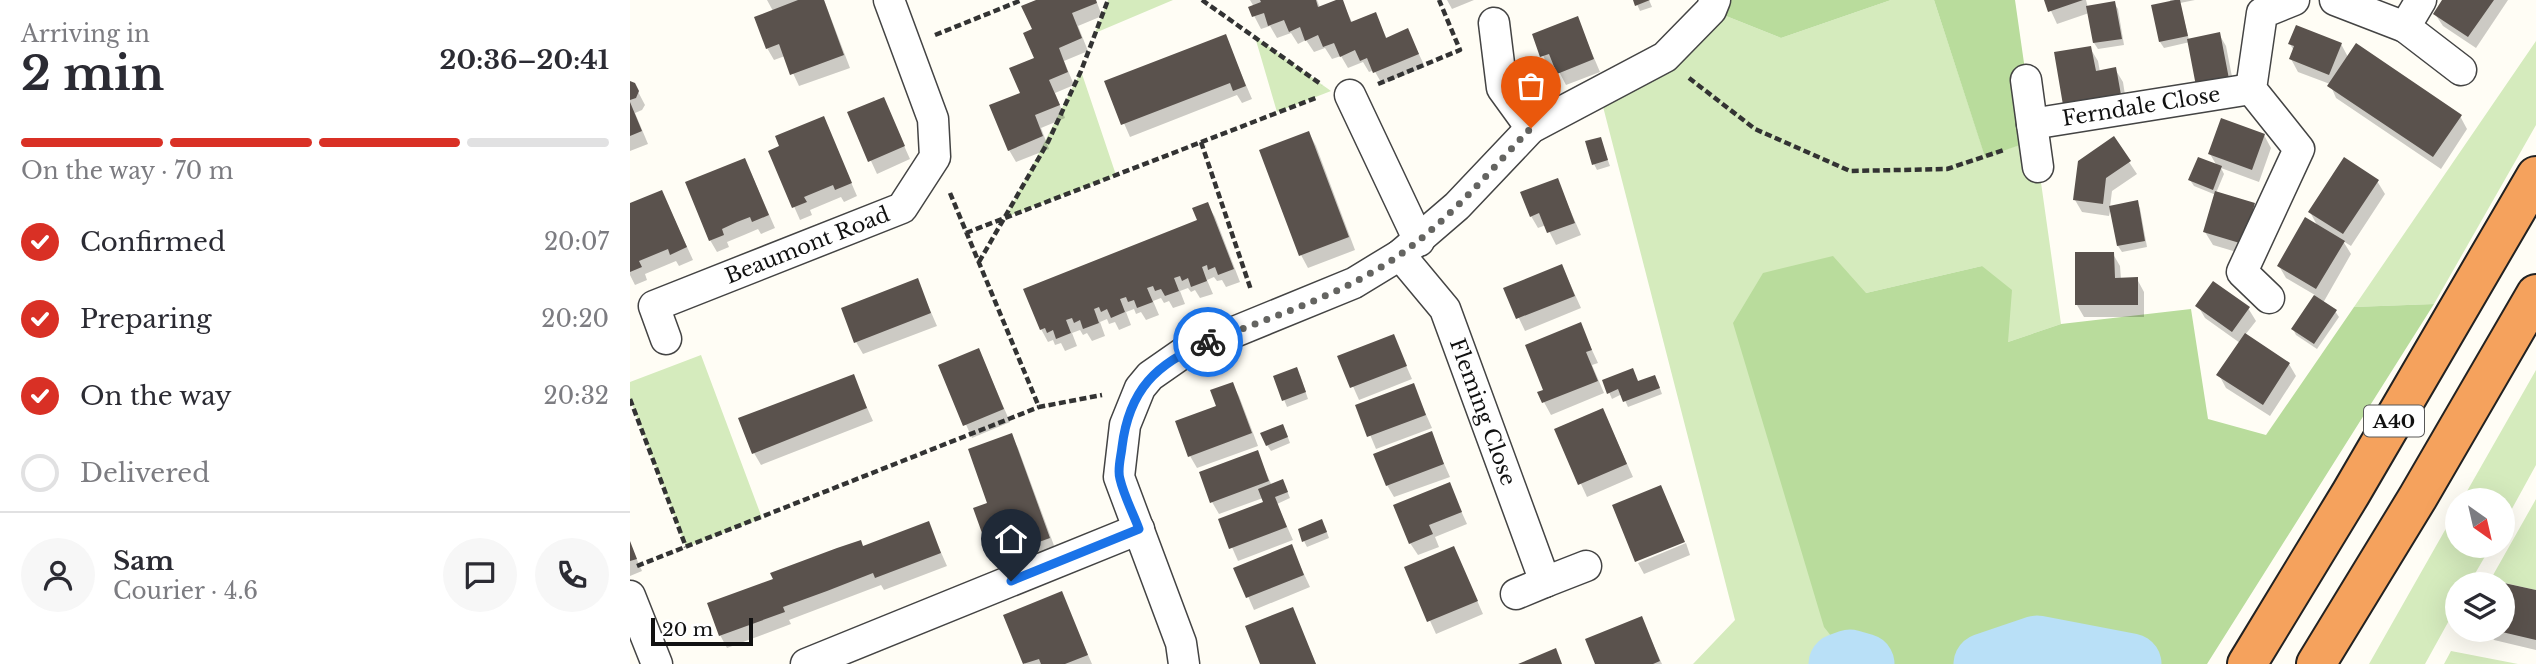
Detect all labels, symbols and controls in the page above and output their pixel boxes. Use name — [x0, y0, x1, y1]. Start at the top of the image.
text: Arriving in — [21, 20, 150, 48]
text: 20:36–20:41 — [439, 44, 609, 76]
text: 2 min — [21, 45, 164, 102]
pin — [1501, 56, 1561, 128]
icon: bag — [1512, 67, 1550, 105]
street label: Ferndale Close — [2060, 81, 2222, 132]
text: On the way · 70 m — [21, 157, 234, 185]
street label: Beaumont Road — [721, 201, 893, 290]
icon: check — [21, 223, 59, 261]
text: Confirmed — [80, 226, 225, 258]
text: 20:07 — [544, 228, 609, 256]
icon: check — [21, 300, 59, 338]
text: Preparing — [80, 303, 212, 335]
text: 20:20 — [541, 305, 609, 333]
courier — [1173, 307, 1243, 377]
icon: bike — [1189, 323, 1227, 361]
street label: Fleming Close — [1444, 335, 1522, 489]
icon: check — [21, 377, 59, 415]
text: On the way — [80, 380, 232, 412]
text: 20:32 — [544, 382, 609, 410]
road number: A40 — [2364, 406, 2424, 436]
text: Delivered — [80, 457, 210, 489]
north arrow — [2445, 488, 2515, 558]
map controls — [2445, 488, 2515, 642]
pin — [981, 509, 1041, 581]
icon: home — [992, 520, 1030, 558]
button: person — [21, 538, 95, 612]
button: chat — [443, 538, 517, 612]
button: phone — [535, 538, 609, 612]
text: Sam — [113, 545, 174, 577]
button: layers — [2445, 572, 2515, 642]
text: Courier · 4.6 — [113, 577, 258, 605]
scale bar — [651, 615, 752, 647]
text: 20 m — [662, 618, 713, 641]

